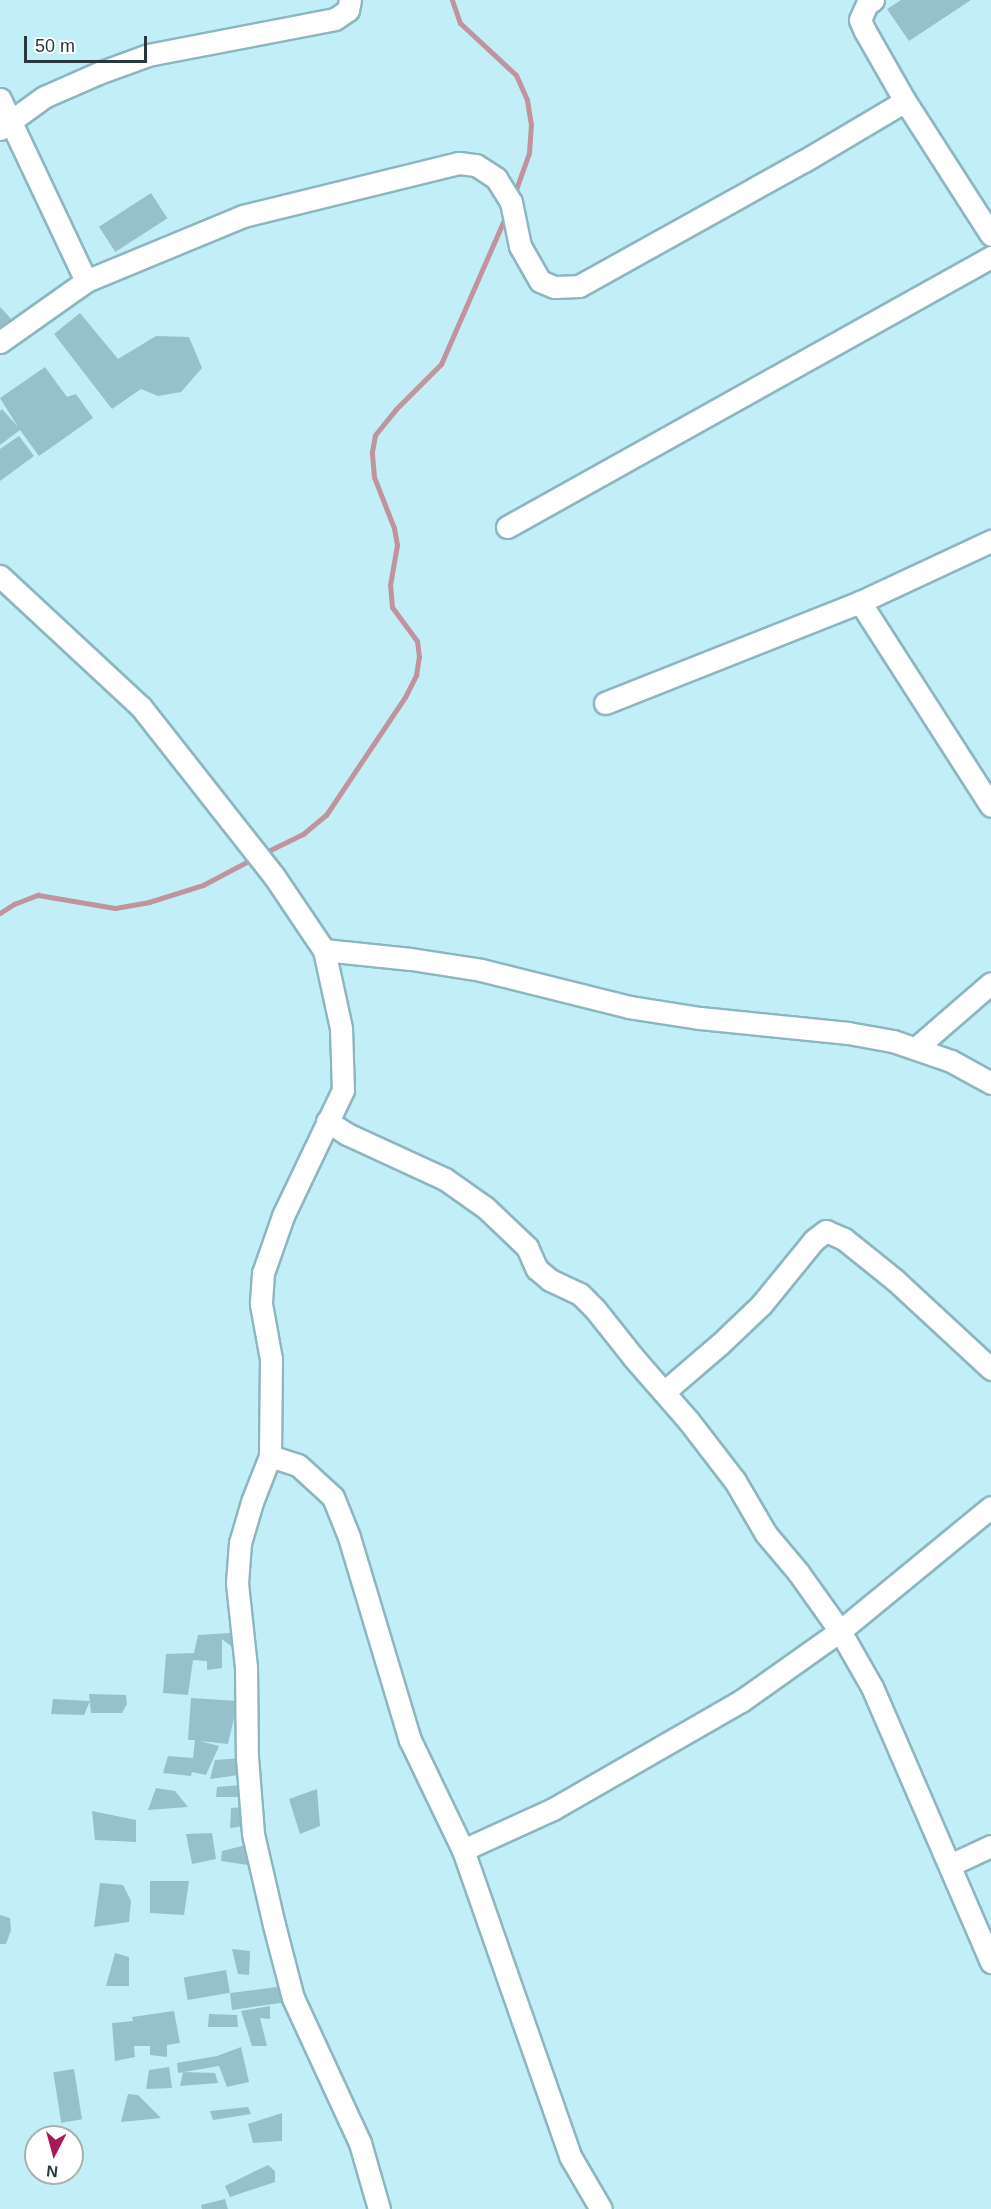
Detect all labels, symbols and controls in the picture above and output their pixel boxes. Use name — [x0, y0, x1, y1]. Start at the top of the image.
scale bar — [27, 24, 150, 62]
text: 50 m — [35, 36, 75, 56]
north arrow — [24, 2125, 84, 2185]
text: N — [46, 2162, 59, 2180]

